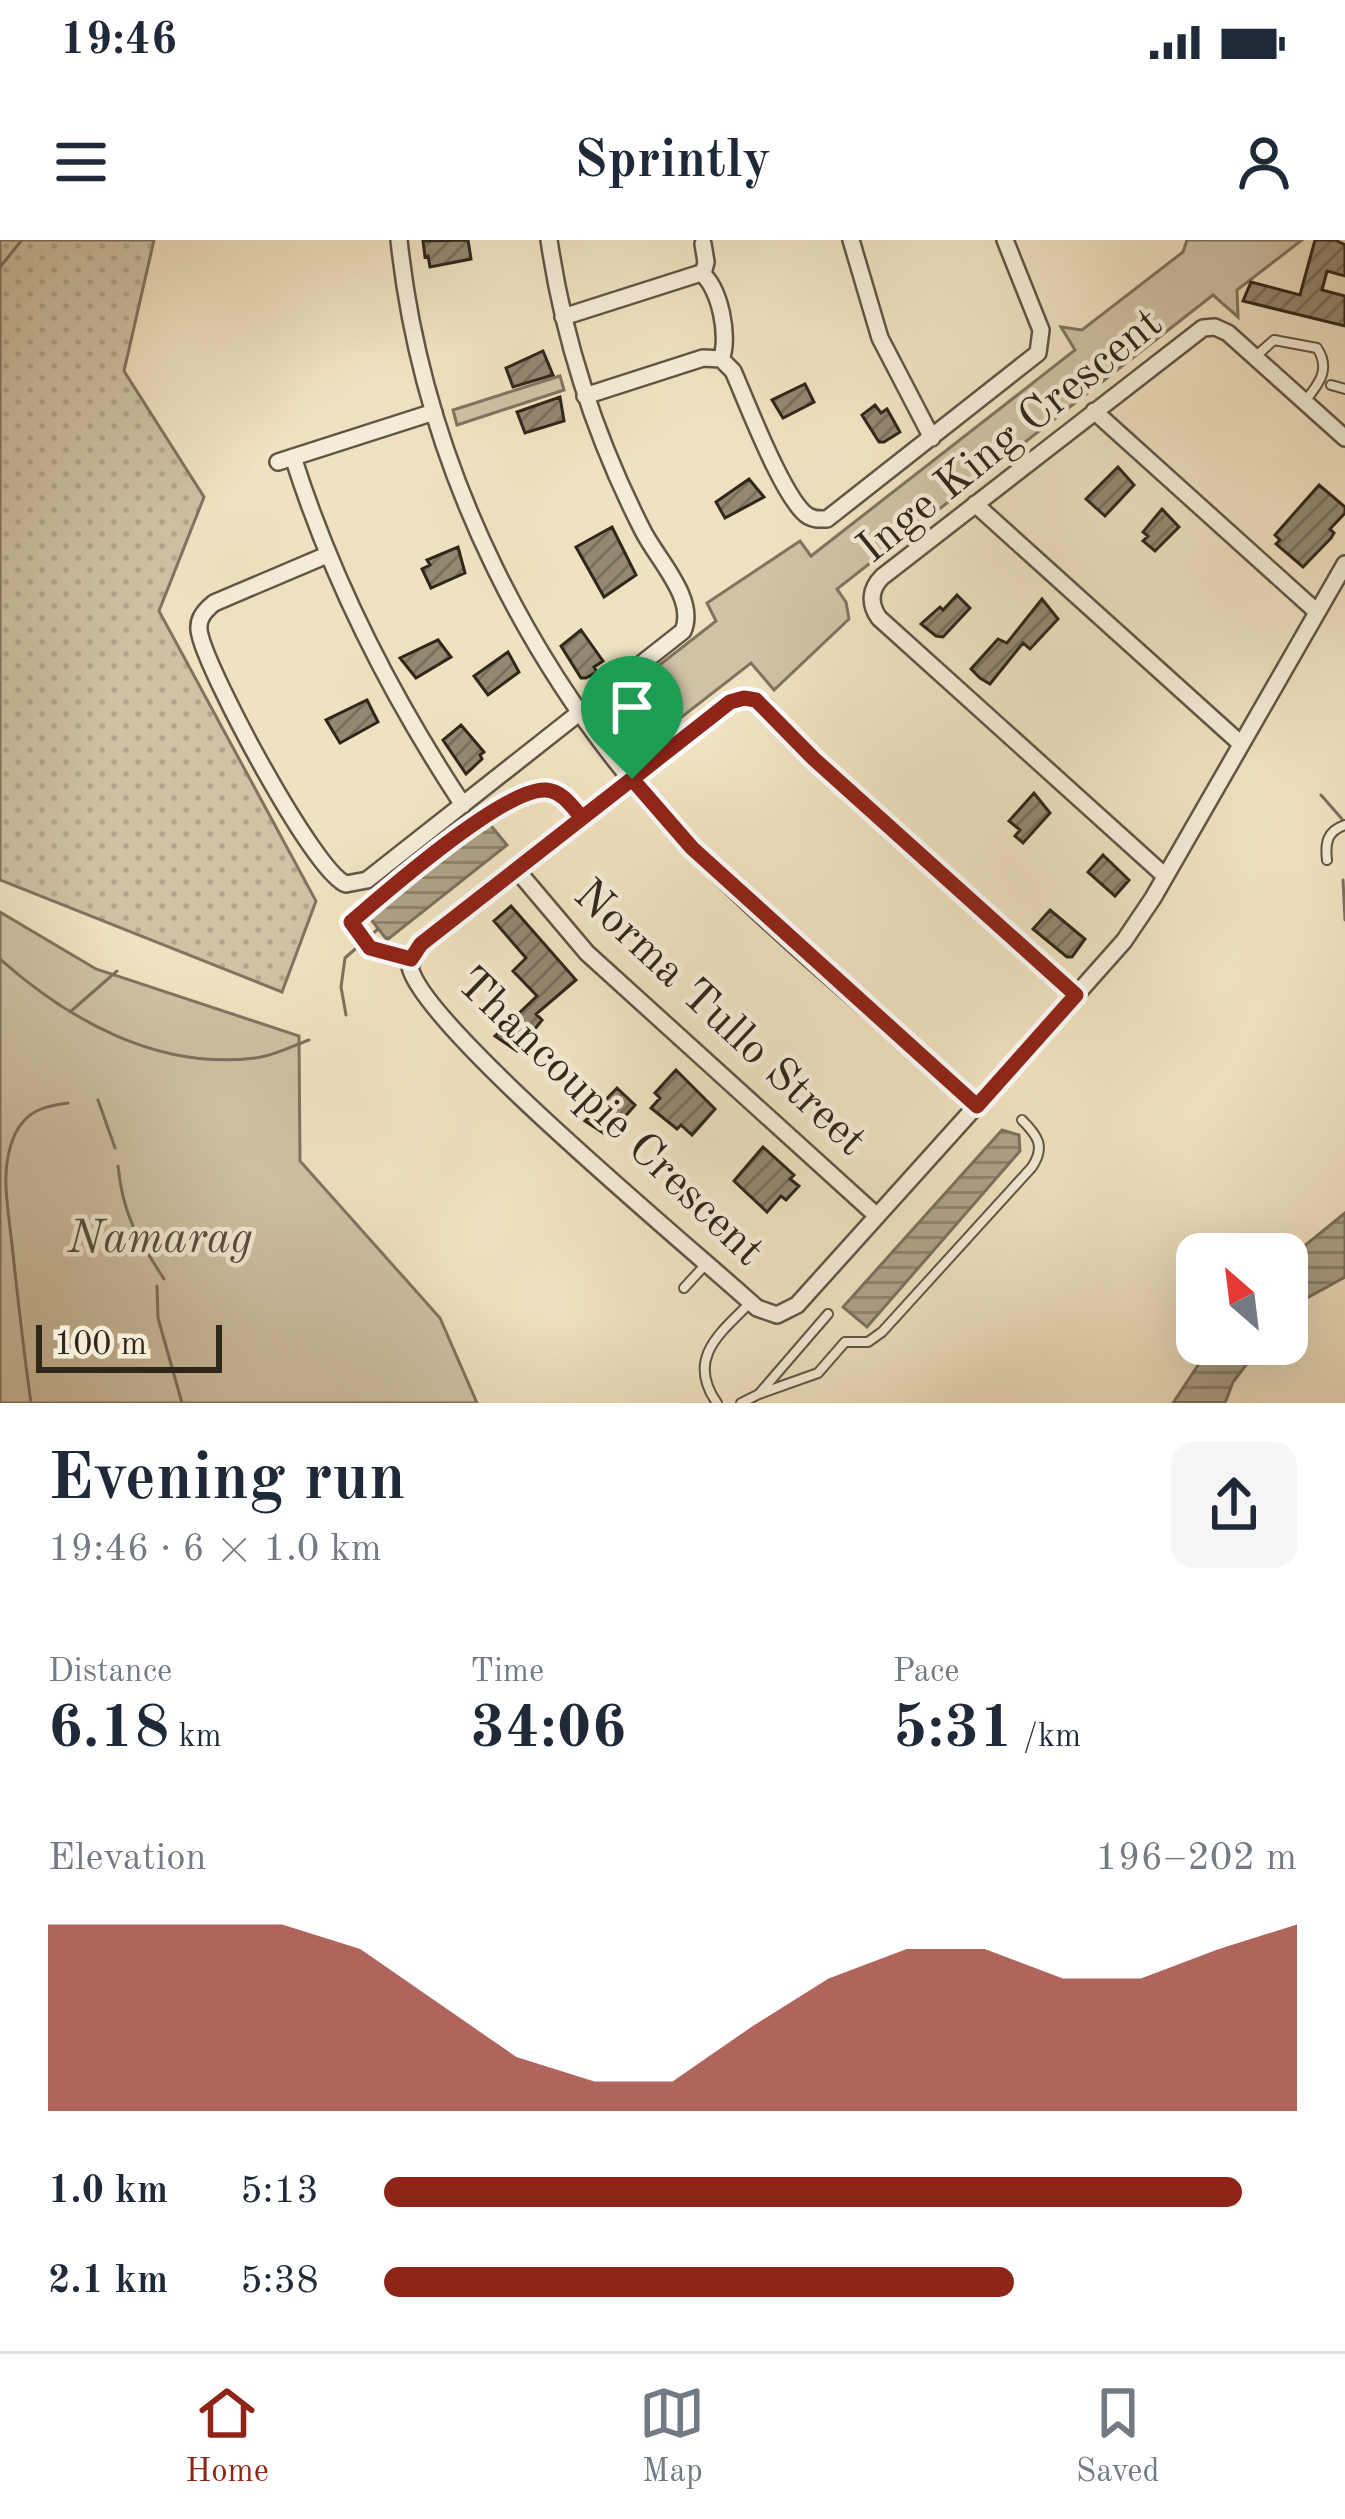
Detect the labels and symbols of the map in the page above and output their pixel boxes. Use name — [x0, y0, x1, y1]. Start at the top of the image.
street label: Inge King Crescent — [851, 301, 1171, 573]
pin — [581, 656, 683, 779]
street label: Norma Tullo Street — [564, 873, 874, 1165]
street label: Thancoupie Crescent — [447, 960, 771, 1276]
park label: Namarag — [66, 1218, 253, 1263]
north arrow — [1176, 1233, 1308, 1365]
scale bar — [36, 1319, 222, 1372]

